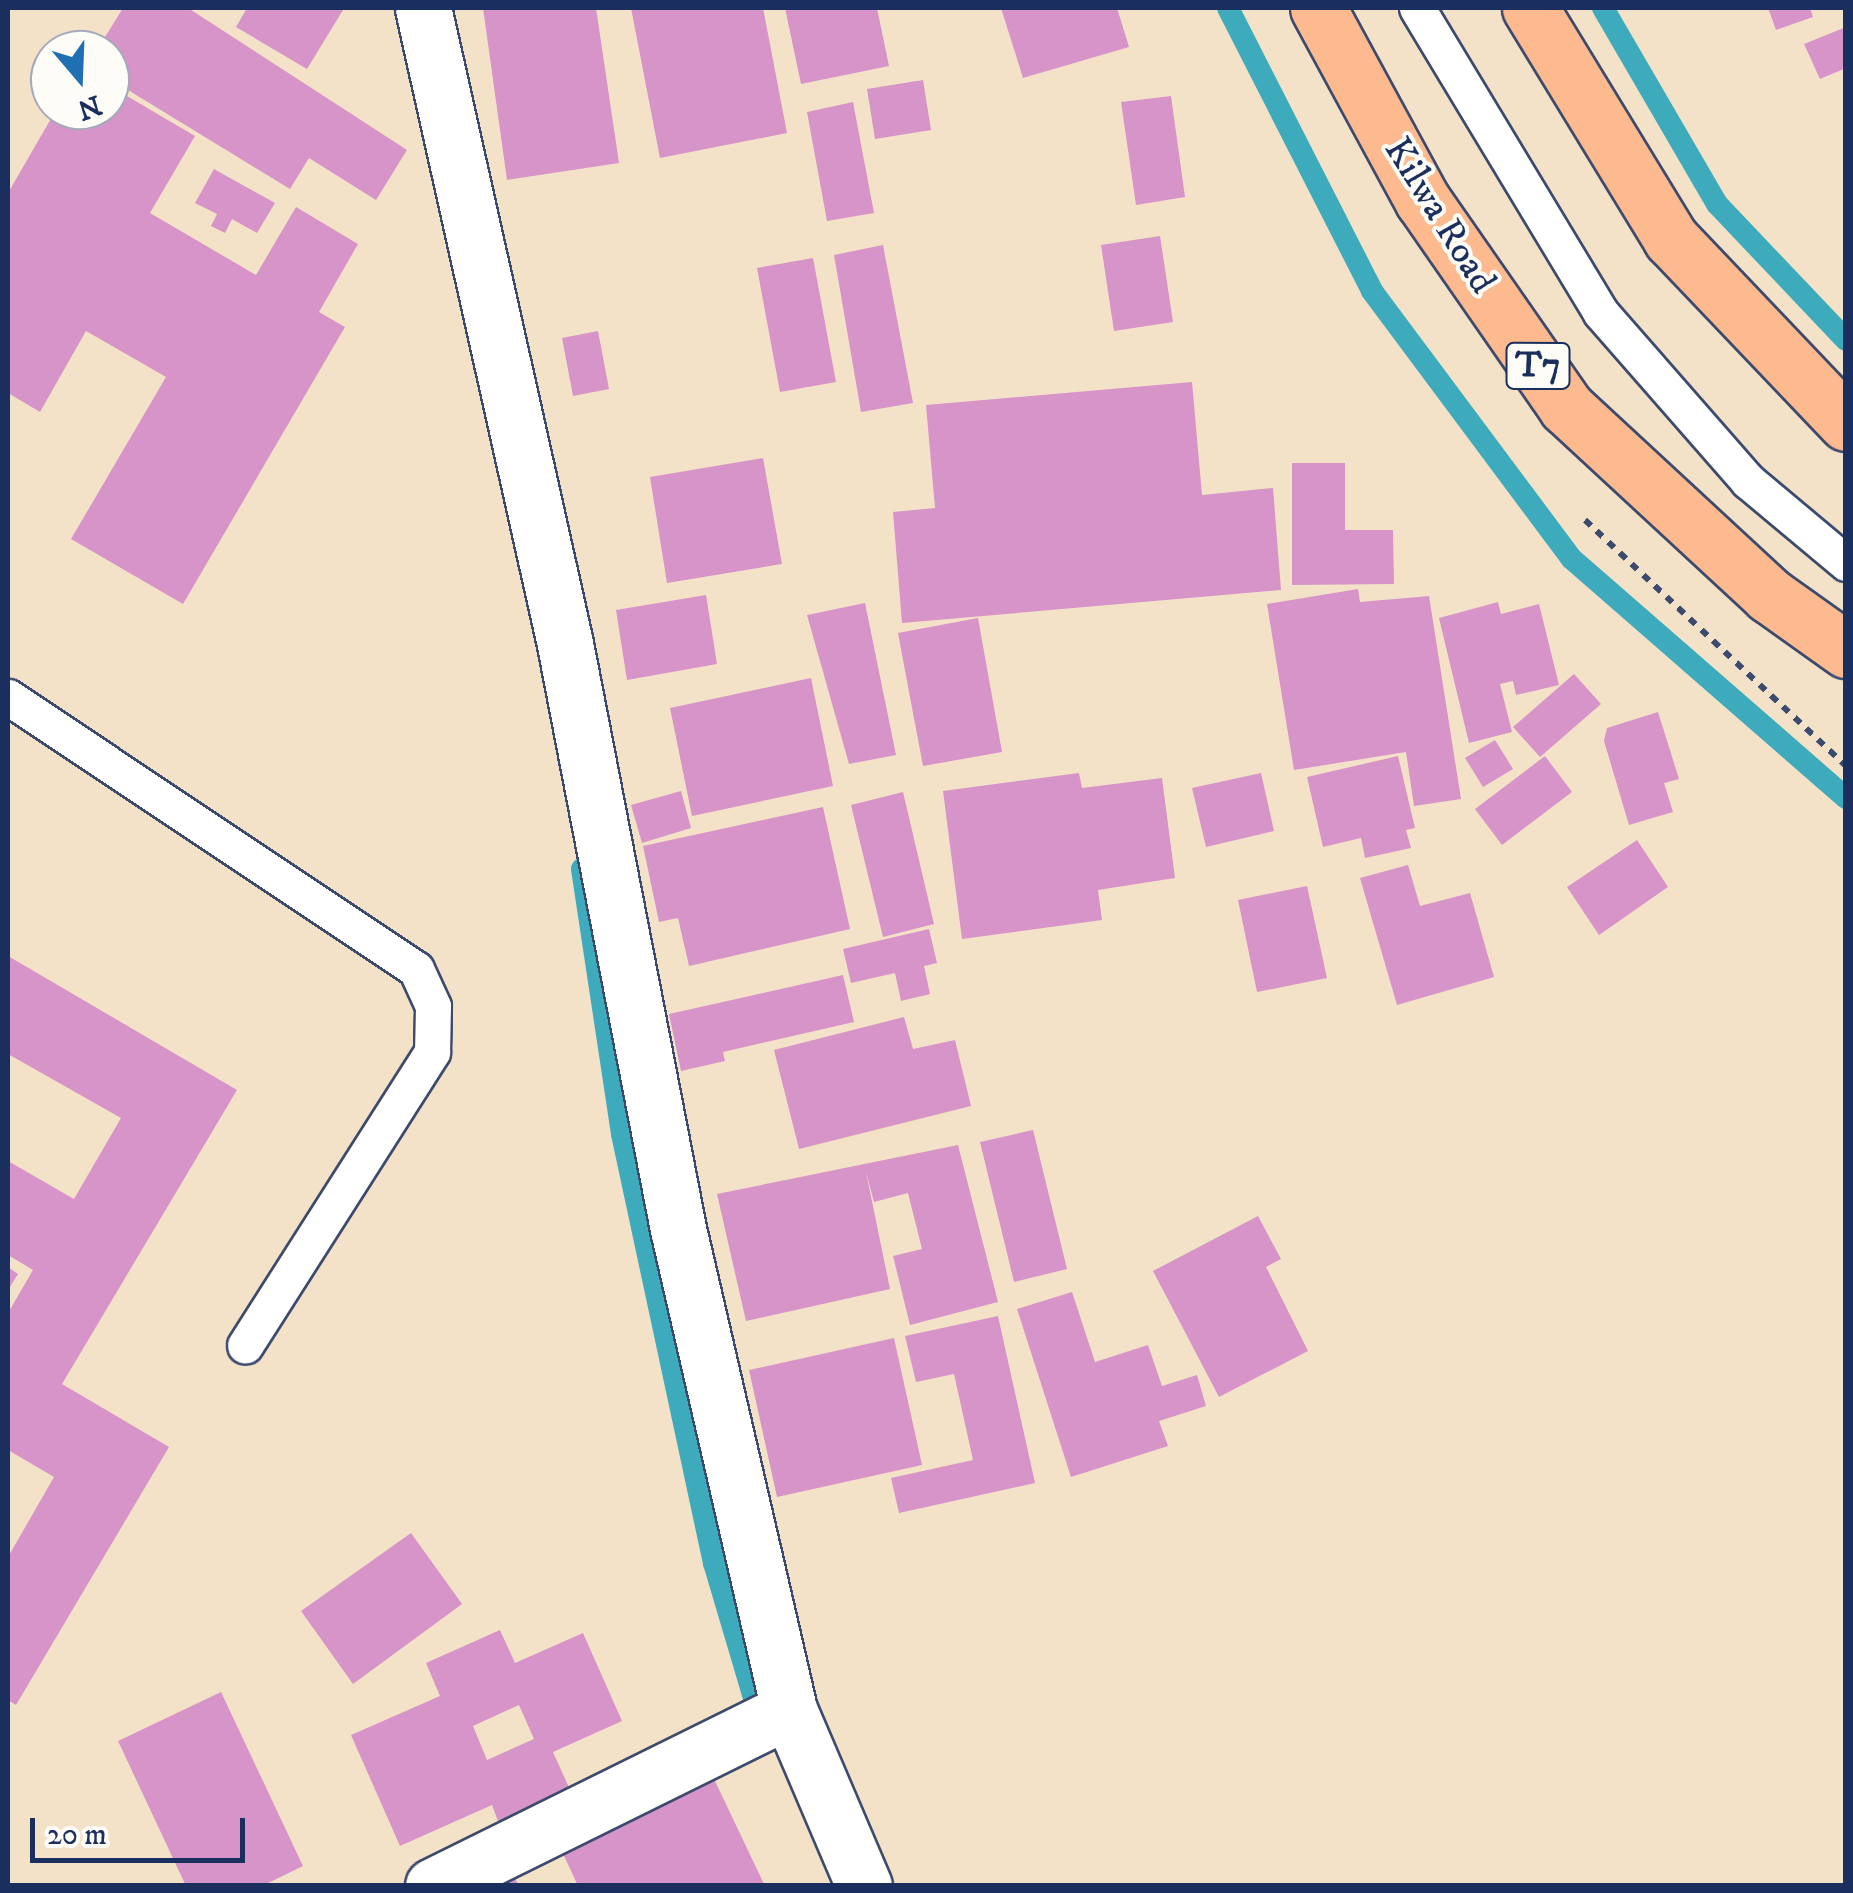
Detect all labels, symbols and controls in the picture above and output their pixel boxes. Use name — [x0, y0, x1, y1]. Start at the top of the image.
north arrow — [30, 30, 130, 130]
text: N — [73, 87, 106, 127]
street label: Kilwa Road — [1373, 130, 1505, 302]
road number: T7 — [1506, 336, 1570, 396]
scale bar — [35, 1798, 250, 1860]
text: 20 m — [47, 1817, 107, 1854]

